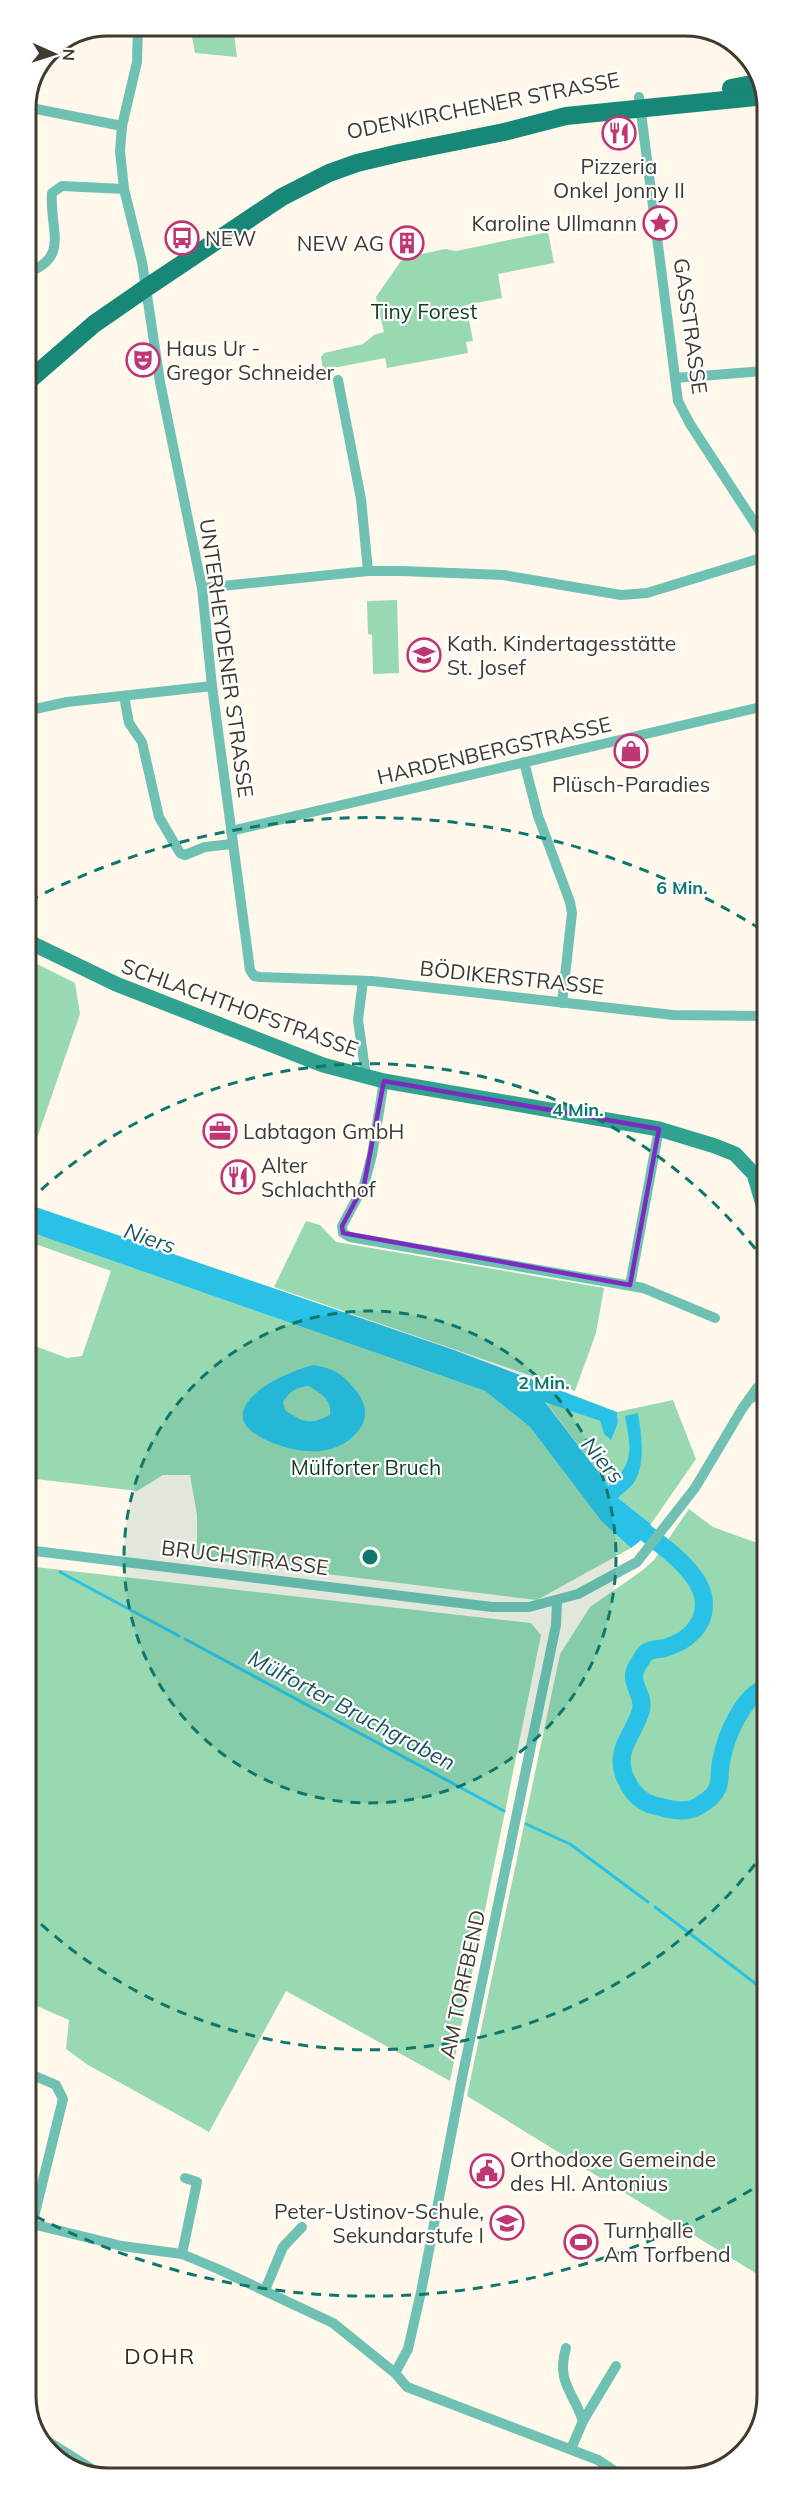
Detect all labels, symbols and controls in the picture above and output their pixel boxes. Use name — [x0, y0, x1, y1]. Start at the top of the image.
north arrow — [24, 24, 84, 84]
text: N — [59, 48, 79, 61]
street label: ODENKIRCHENER STRASSE — [344, 66, 622, 144]
restaurant icon: Pizzeria Onkel Jonny II — [601, 115, 637, 151]
place label: Pizzeria Onkel Jonny II — [553, 153, 685, 203]
place icon: Karoline Ullmann — [642, 205, 678, 241]
place label: Karoline Ullmann — [471, 210, 637, 236]
bus stop icon: NEW — [164, 220, 200, 256]
place label: NEW — [205, 225, 256, 251]
building icon: NEW AG — [389, 225, 425, 261]
place label: NEW AG — [297, 230, 384, 256]
street label: GASSTRASSE — [669, 256, 713, 396]
park label: Tiny Forest — [371, 298, 477, 324]
place label: Haus Ur - Gregor Schneider — [166, 335, 335, 385]
theatre icon: Haus Ur - Gregor Schneider — [125, 342, 161, 378]
street label: UNTERHEYDENER STRASSE — [195, 517, 259, 799]
place label: Kath. Kindertagesstätte St. Josef — [447, 630, 676, 680]
school or university icon: Kath. Kindertagesstätte St. Josef — [406, 637, 442, 673]
street label: HARDENBERGSTRASSE — [374, 710, 614, 790]
shop icon: Plüsch-Paradies — [613, 733, 649, 769]
place label: Plüsch-Paradies — [552, 771, 710, 797]
text: 6 Min. — [656, 876, 708, 899]
street label: SCHLACHTHOFSTRASSE — [118, 952, 362, 1062]
street label: BÖDIKERSTRASSE — [418, 954, 606, 1000]
text: 4 Min. — [552, 1098, 604, 1121]
office icon: Labtagon GmbH — [202, 1113, 238, 1149]
place label: Labtagon GmbH — [243, 1118, 404, 1144]
place label: Alter Schlachthof — [261, 1152, 377, 1202]
restaurant icon: Alter Schlachthof — [220, 1159, 256, 1195]
water label: Niers — [121, 1216, 179, 1260]
text: 2 Min. — [518, 1371, 570, 1394]
water label: Niers — [575, 1431, 631, 1489]
park label: Mülforter Bruch — [291, 1454, 441, 1480]
street label: BRUCHSTRASSE — [160, 1534, 330, 1580]
centre of rings — [360, 1547, 380, 1567]
water label: Mülforter Bruchgraben — [244, 1644, 460, 1776]
street label: AM TORFBEND — [434, 1907, 490, 2061]
place label: Orthodoxe Gemeinde des Hl. Antonius — [510, 2146, 716, 2196]
public building icon: Orthodoxe Gemeinde des Hl. Antonius — [469, 2153, 505, 2189]
place label: Peter-Ustinov-Schule, Sekundarstufe I — [274, 2198, 484, 2248]
school or university icon: Peter-Ustinov-Schule, Sekundarstufe I — [489, 2205, 525, 2241]
place label: Turnhalle Am Torfbend — [604, 2217, 731, 2267]
sports icon: Turnhalle Am Torfbend — [563, 2224, 599, 2260]
district label: DOHR — [124, 2342, 196, 2370]

